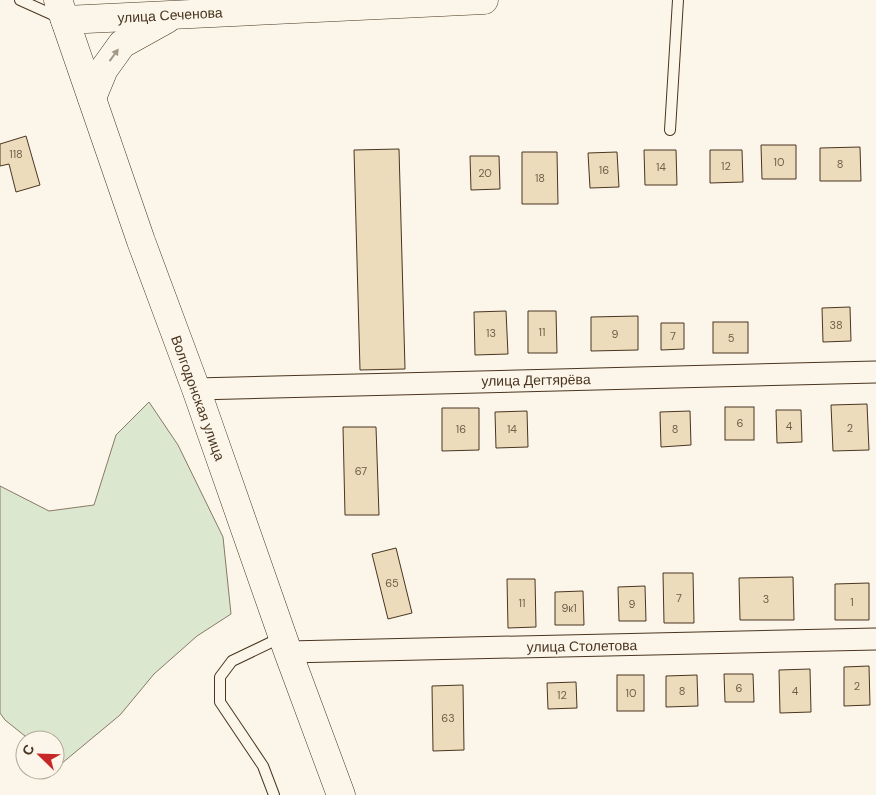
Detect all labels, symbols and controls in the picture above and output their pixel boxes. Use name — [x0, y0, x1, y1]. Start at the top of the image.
street label: улица Сеченова — [117, 3, 223, 27]
one-way arrow — [109, 49, 120, 62]
house number: 118 — [9, 147, 23, 161]
house number: 10 — [774, 155, 784, 169]
house number: 8 — [837, 157, 843, 171]
house number: 12 — [721, 159, 731, 173]
house number: 14 — [656, 160, 666, 174]
house number: 16 — [599, 163, 609, 177]
house number: 20 — [478, 166, 492, 180]
house number: 18 — [535, 171, 545, 185]
house number: 38 — [829, 318, 843, 332]
house number: 11 — [539, 325, 545, 339]
house number: 13 — [486, 326, 496, 340]
house number: 9 — [612, 327, 619, 341]
house number: 7 — [670, 329, 676, 343]
house number: 5 — [728, 331, 735, 345]
street label: Волгодонская улица — [167, 333, 229, 463]
street label: улица Дегтярёва — [481, 370, 591, 390]
house number: 6 — [737, 416, 744, 430]
house number: 4 — [786, 419, 793, 433]
house number: 2 — [847, 421, 853, 435]
house number: 16 — [456, 422, 466, 436]
house number: 14 — [507, 422, 517, 436]
house number: 8 — [672, 422, 678, 436]
house number: 67 — [355, 464, 367, 478]
house number: 65 — [385, 576, 399, 590]
house number: 7 — [676, 591, 682, 605]
house number: 3 — [763, 592, 769, 606]
house number: 1 — [850, 595, 854, 609]
house number: 11 — [519, 596, 525, 610]
house number: 9 — [629, 597, 636, 611]
house number: 9к1 — [561, 601, 577, 615]
street label: улица Столетова — [527, 636, 638, 656]
house number: 2 — [854, 679, 860, 693]
house number: 6 — [736, 681, 743, 695]
house number: 8 — [679, 684, 685, 698]
house number: 4 — [792, 684, 799, 698]
house number: 10 — [626, 686, 636, 700]
house number: 12 — [557, 688, 567, 702]
house number: 63 — [441, 711, 455, 725]
north arrow — [15, 730, 65, 780]
text: С — [18, 742, 38, 758]

